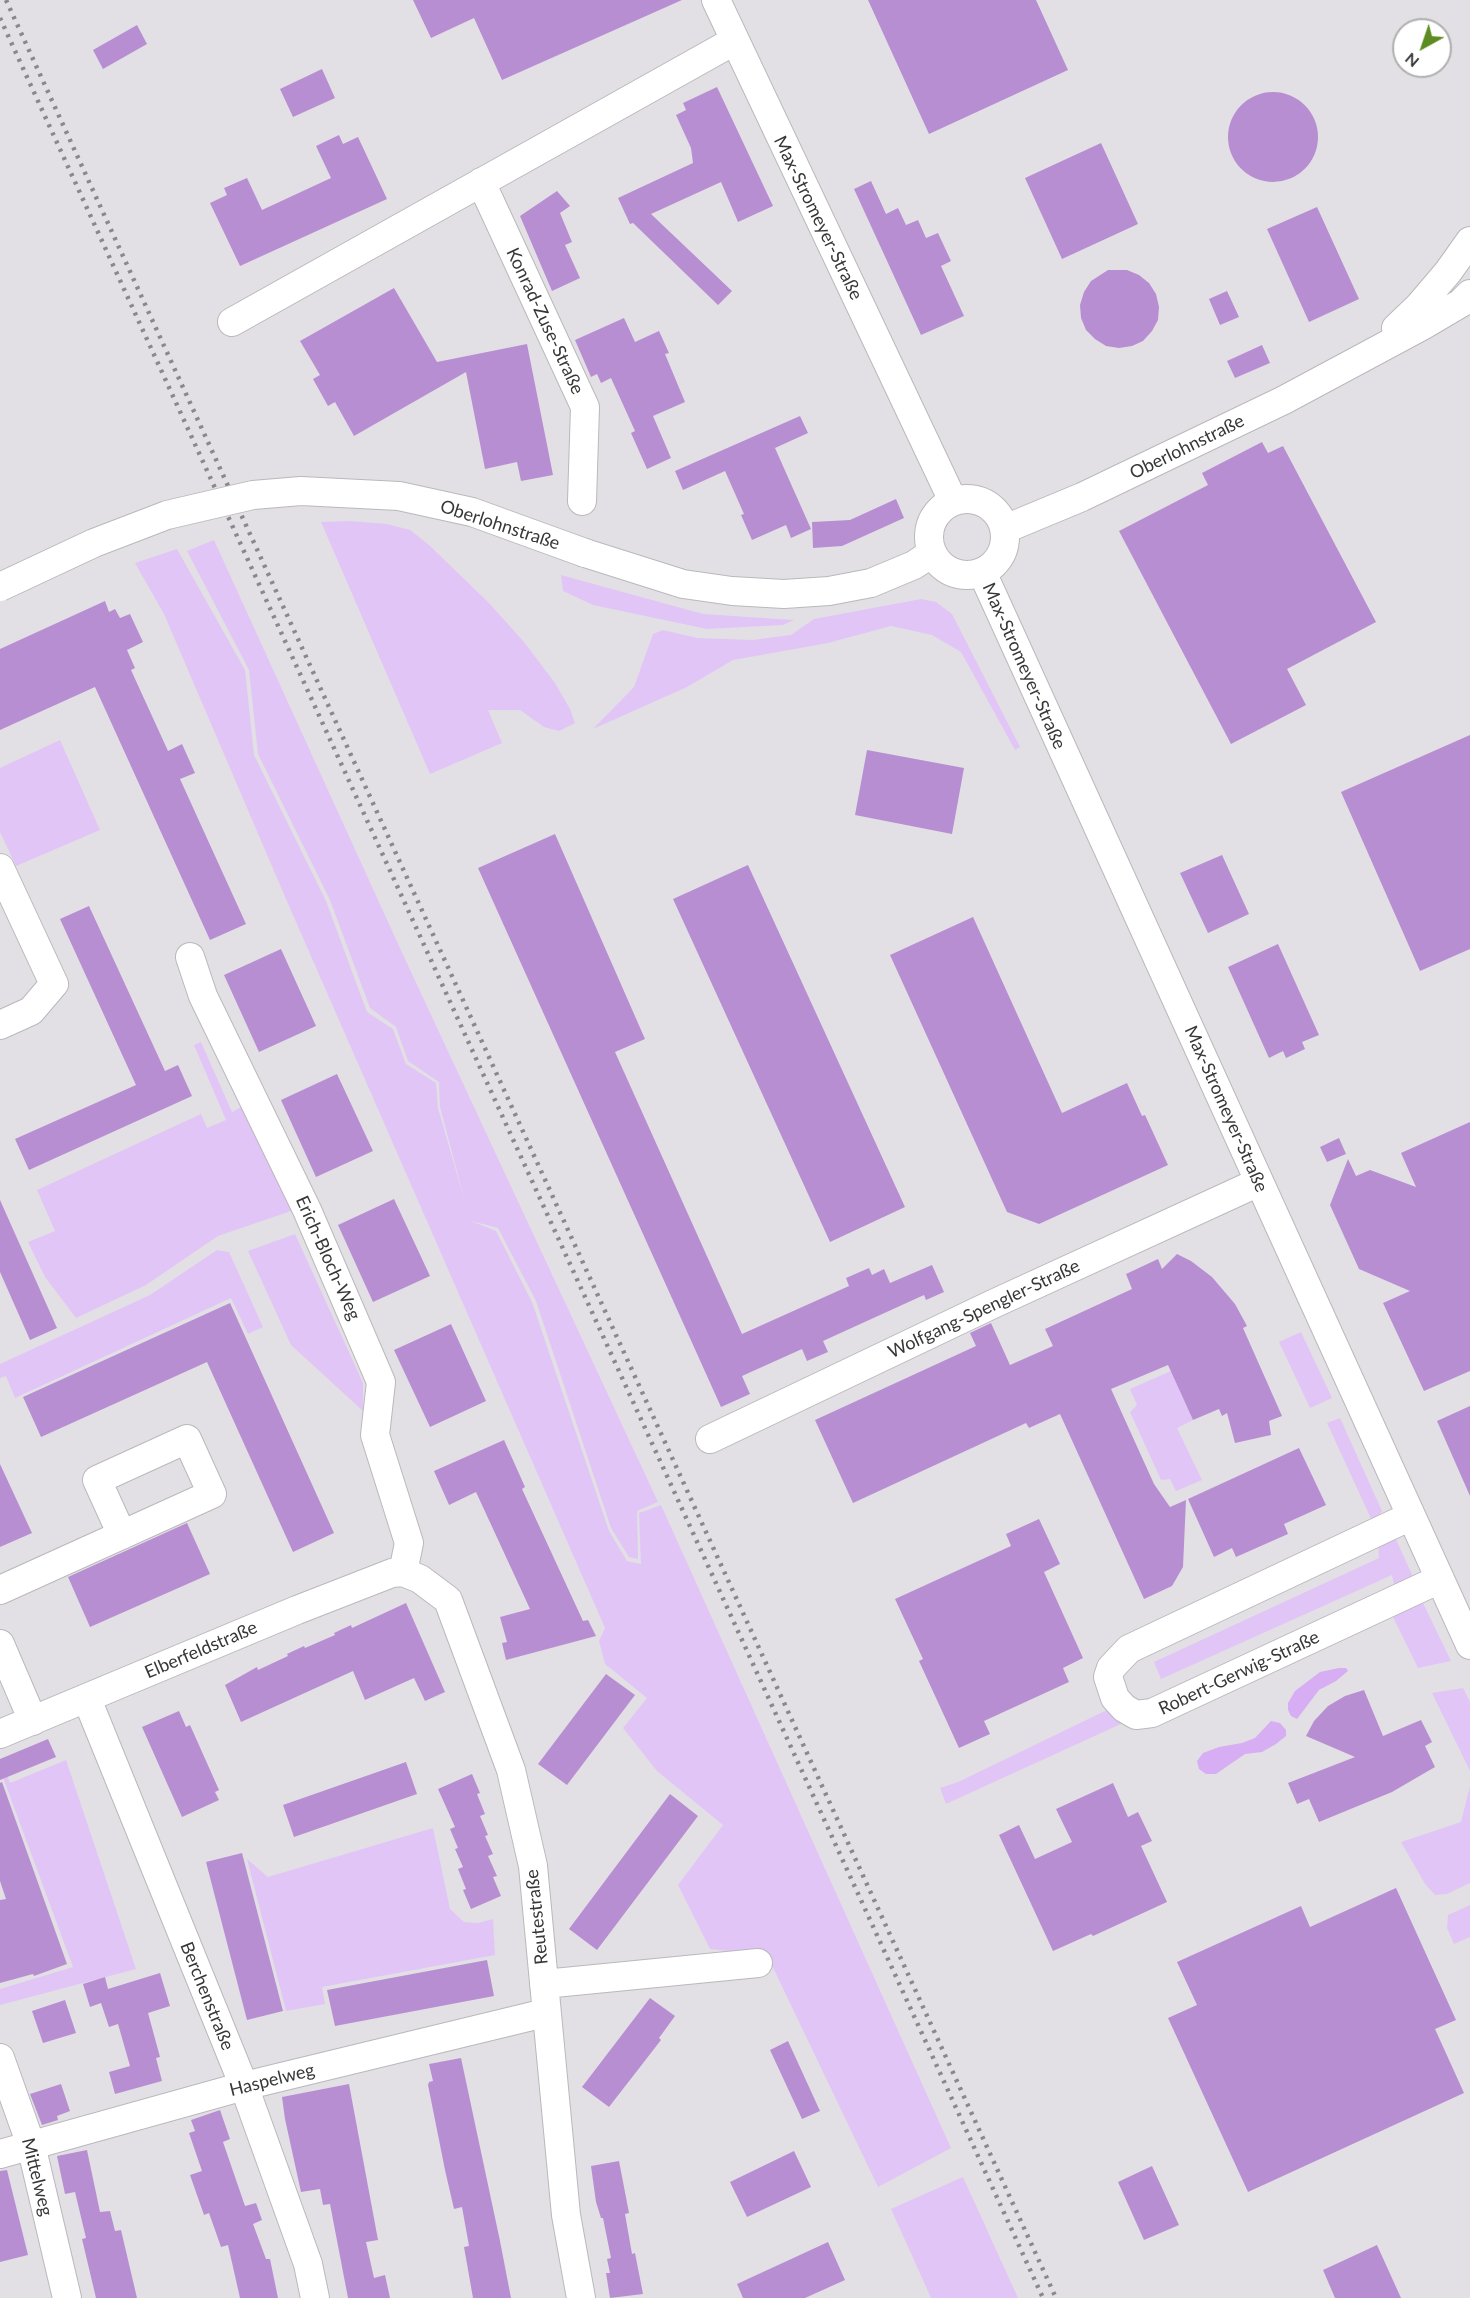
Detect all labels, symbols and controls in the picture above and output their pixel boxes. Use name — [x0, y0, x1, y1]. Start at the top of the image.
north arrow — [1392, 18, 1452, 78]
text: N — [1401, 49, 1422, 72]
street label: Max-Stromeyer-Straße — [769, 133, 867, 303]
street label: Konrad-Zuse-Straße — [502, 244, 588, 398]
street label: Oberlohnstraße — [1126, 410, 1248, 484]
street label: Oberlohnstraße — [437, 495, 563, 555]
street label: Max-Stromeyer-Straße — [978, 580, 1070, 752]
street label: Max-Stromeyer-Straße — [1180, 1023, 1272, 1195]
street label: Erich-Bloch-Weg — [291, 1193, 365, 1323]
street label: Wolfgang-Spengler-Straße — [885, 1255, 1083, 1363]
street label: Elberfeldstraße — [142, 1617, 260, 1683]
street label: Robert-Gerwig-Straße — [1155, 1626, 1323, 1720]
street label: Reutestraße — [521, 1868, 553, 1966]
street label: Berchenstraße — [175, 1939, 239, 2053]
street label: Haspelweg — [227, 2059, 317, 2101]
street label: Mittelweg — [17, 2136, 57, 2218]

